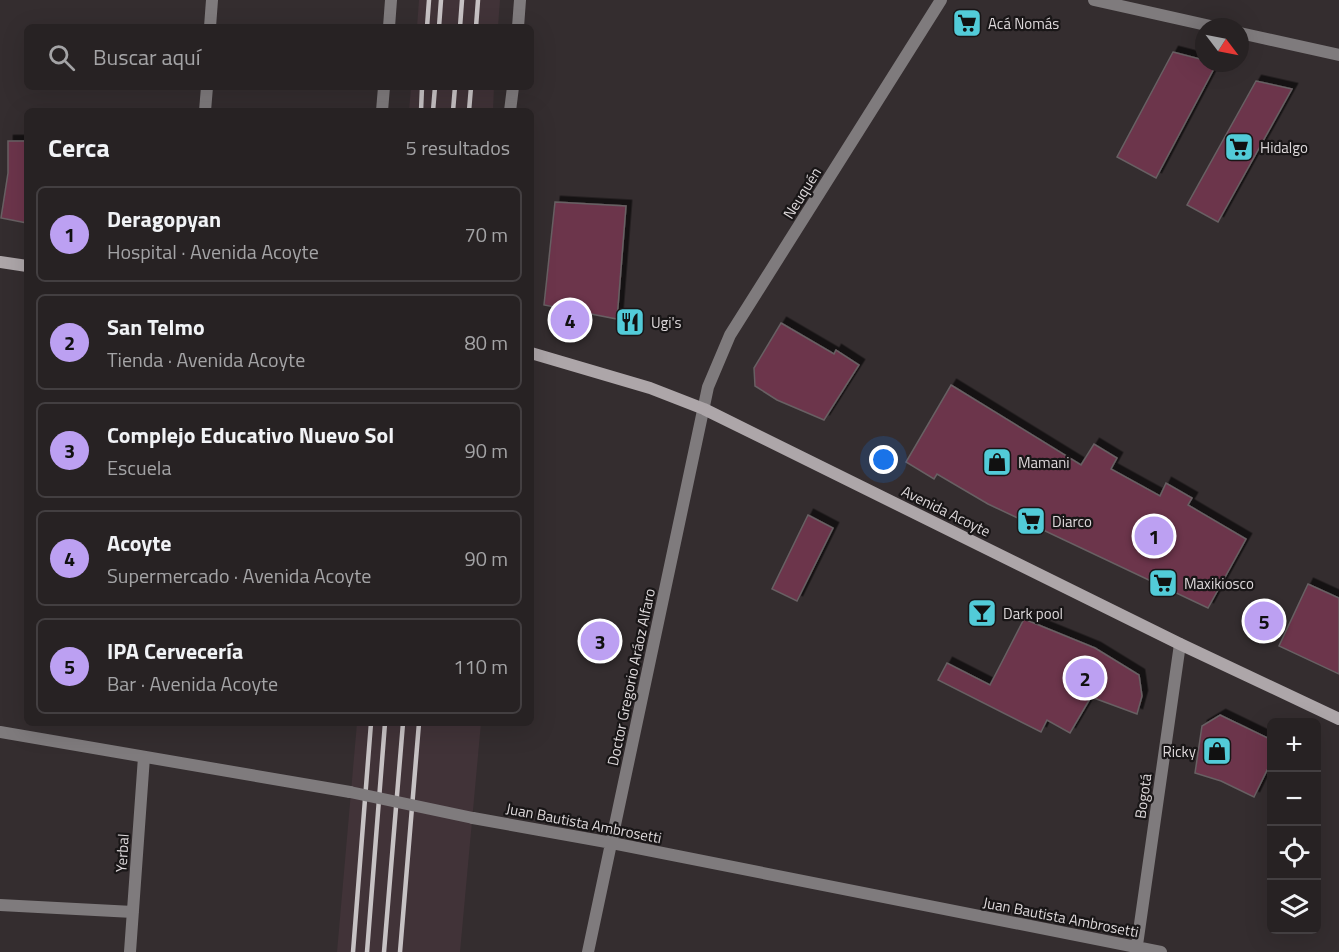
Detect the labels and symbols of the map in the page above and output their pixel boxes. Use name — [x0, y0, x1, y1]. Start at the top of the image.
supermarket icon: Acá Nomás — [951, 7, 983, 39]
place label: Acá Nomás — [988, 12, 1059, 35]
north arrow — [1195, 18, 1249, 72]
supermarket icon: Hidalgo — [1223, 131, 1255, 163]
place label: Hidalgo — [1260, 136, 1308, 159]
street label: Neuquén — [777, 163, 827, 223]
pin: 4 — [550, 298, 590, 342]
restaurant icon: Ugi's — [614, 306, 646, 338]
place label: Ugi's — [651, 311, 682, 334]
your location — [869, 445, 898, 474]
shop icon: Mamani — [981, 446, 1013, 478]
place label: Mamani — [1018, 451, 1070, 474]
street label: Avenida Acoyte — [898, 479, 994, 543]
supermarket icon: Diarco — [1015, 505, 1047, 537]
place label: Diarco — [1052, 510, 1092, 533]
pin: 1 — [1134, 514, 1174, 558]
supermarket icon: Maxikiosco — [1147, 567, 1179, 599]
place label: Maxikiosco — [1184, 572, 1254, 595]
street label: Doctor Gregorio Aráoz Alfaro — [601, 586, 661, 768]
bar icon: Dark pool — [966, 597, 998, 629]
pin: 5 — [1244, 598, 1284, 644]
place label: Dark pool — [1003, 602, 1063, 625]
pin: 3 — [580, 618, 620, 664]
pin: 2 — [1066, 656, 1104, 700]
shop icon: Ricky — [1201, 735, 1233, 767]
place label: Ricky — [1163, 740, 1196, 763]
street label: Bogotá — [1128, 771, 1158, 820]
street label: Juan Bautista Ambrosetti — [504, 797, 664, 849]
street label: Yerbal — [109, 833, 135, 873]
street label: Juan Bautista Ambrosetti — [981, 891, 1141, 943]

